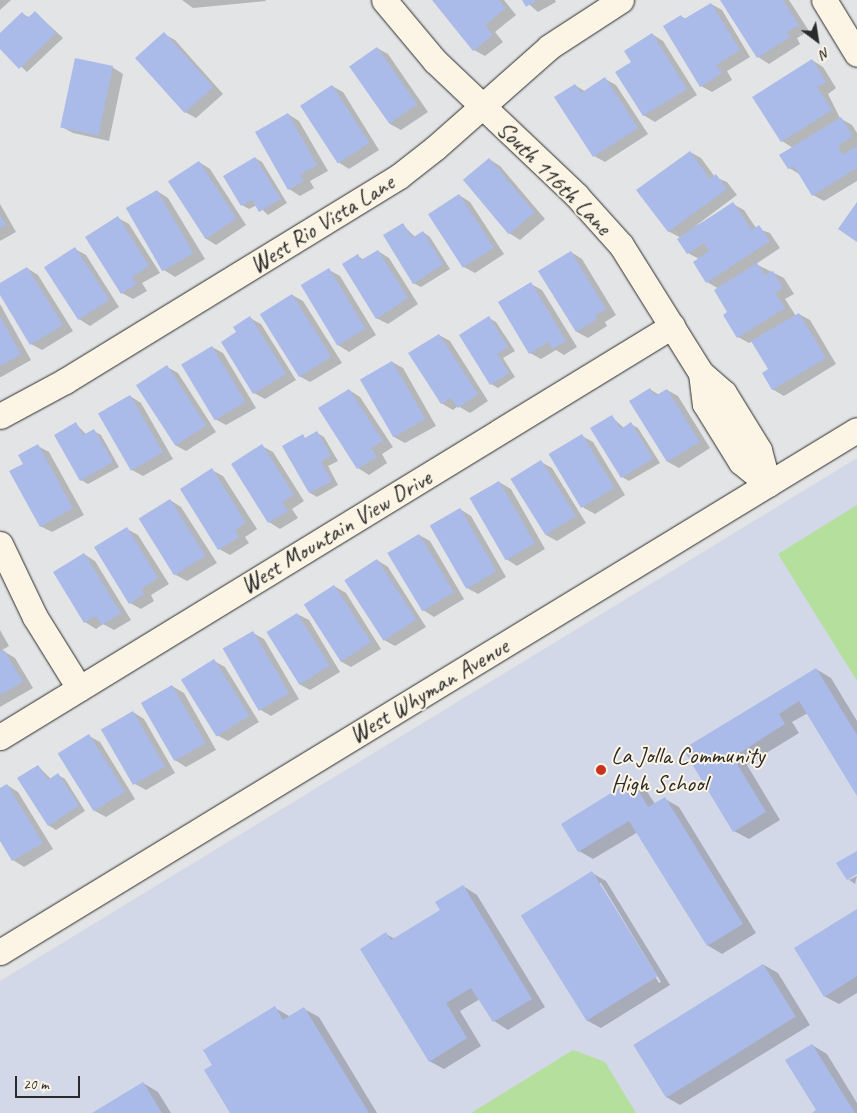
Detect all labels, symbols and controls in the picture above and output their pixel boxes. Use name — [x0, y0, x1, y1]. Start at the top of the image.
north arrow — [792, 15, 842, 65]
text: N — [817, 44, 833, 63]
street label: South 116th Lane — [491, 115, 617, 241]
street label: West Rio Vista Lane — [244, 168, 400, 280]
street label: West Mountain View Drive — [236, 464, 436, 600]
street label: West Whyman Avenue — [344, 632, 514, 750]
place label: La Jolla Community High School — [611, 742, 765, 798]
marker: La Jolla Community High School — [595, 764, 607, 776]
scale bar — [18, 1066, 82, 1098]
text: 20 m — [23, 1075, 49, 1094]

